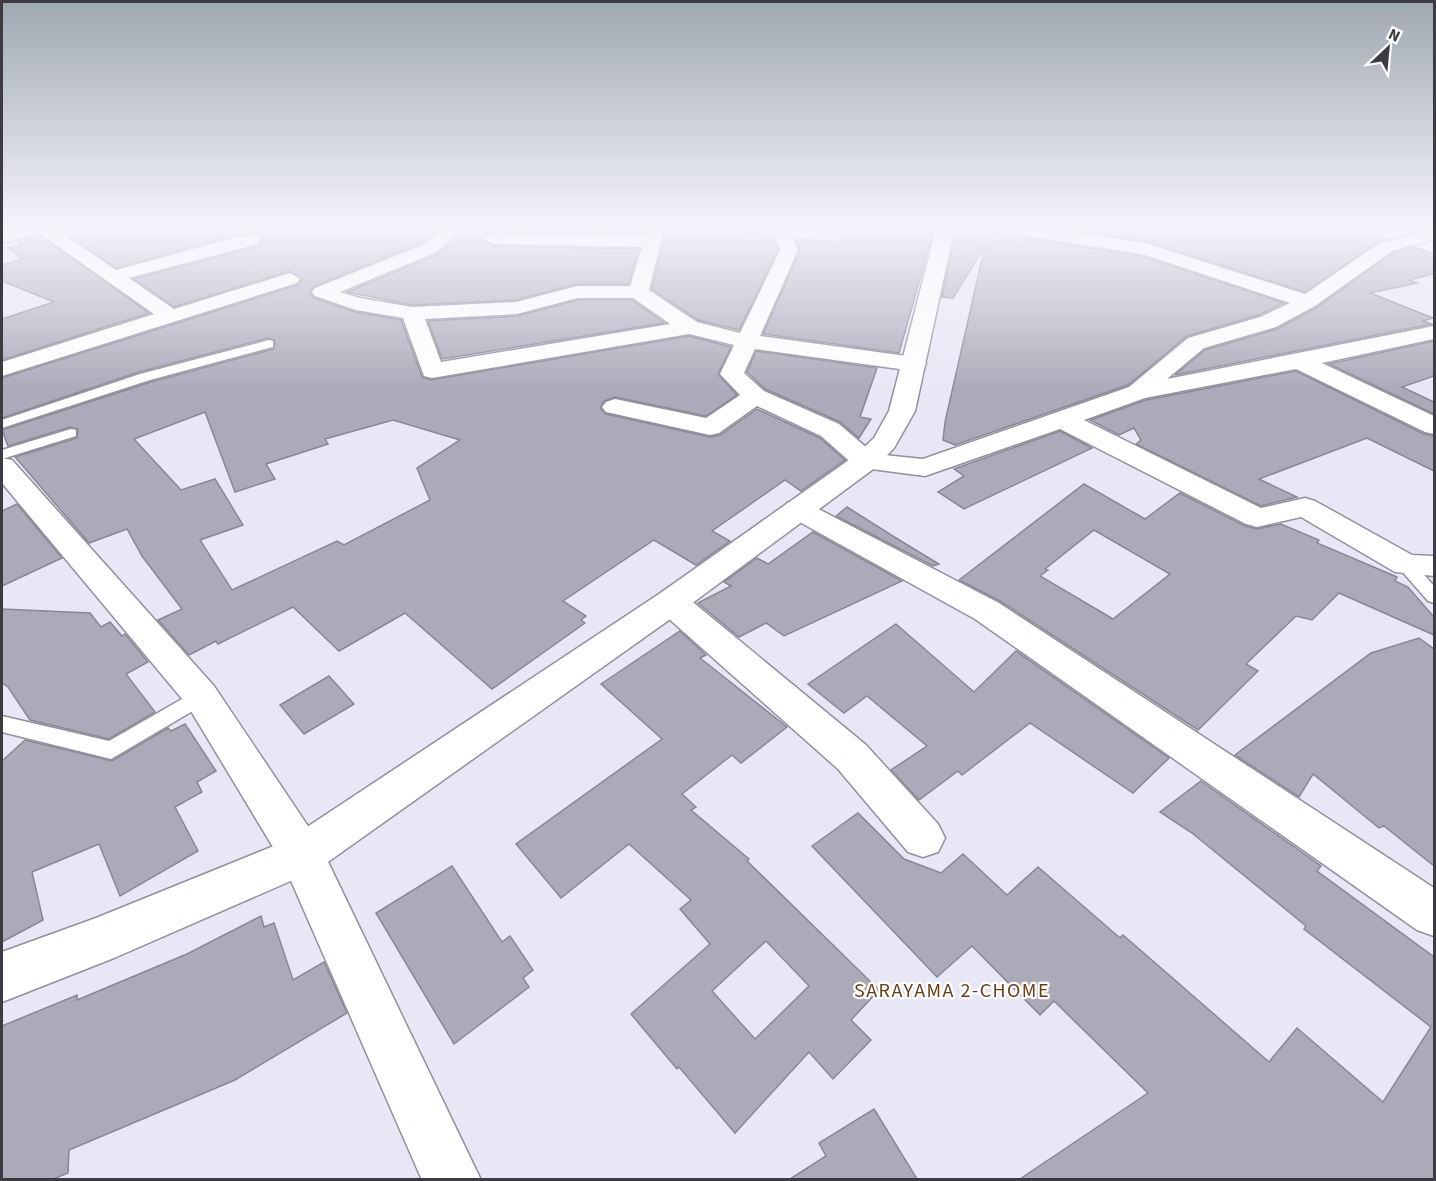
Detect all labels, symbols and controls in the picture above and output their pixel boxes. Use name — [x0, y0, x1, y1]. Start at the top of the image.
north arrow — [1358, 18, 1418, 78]
text: N — [1385, 23, 1404, 48]
district label: SARAYAMA 2-CHOME — [854, 977, 1050, 1005]

